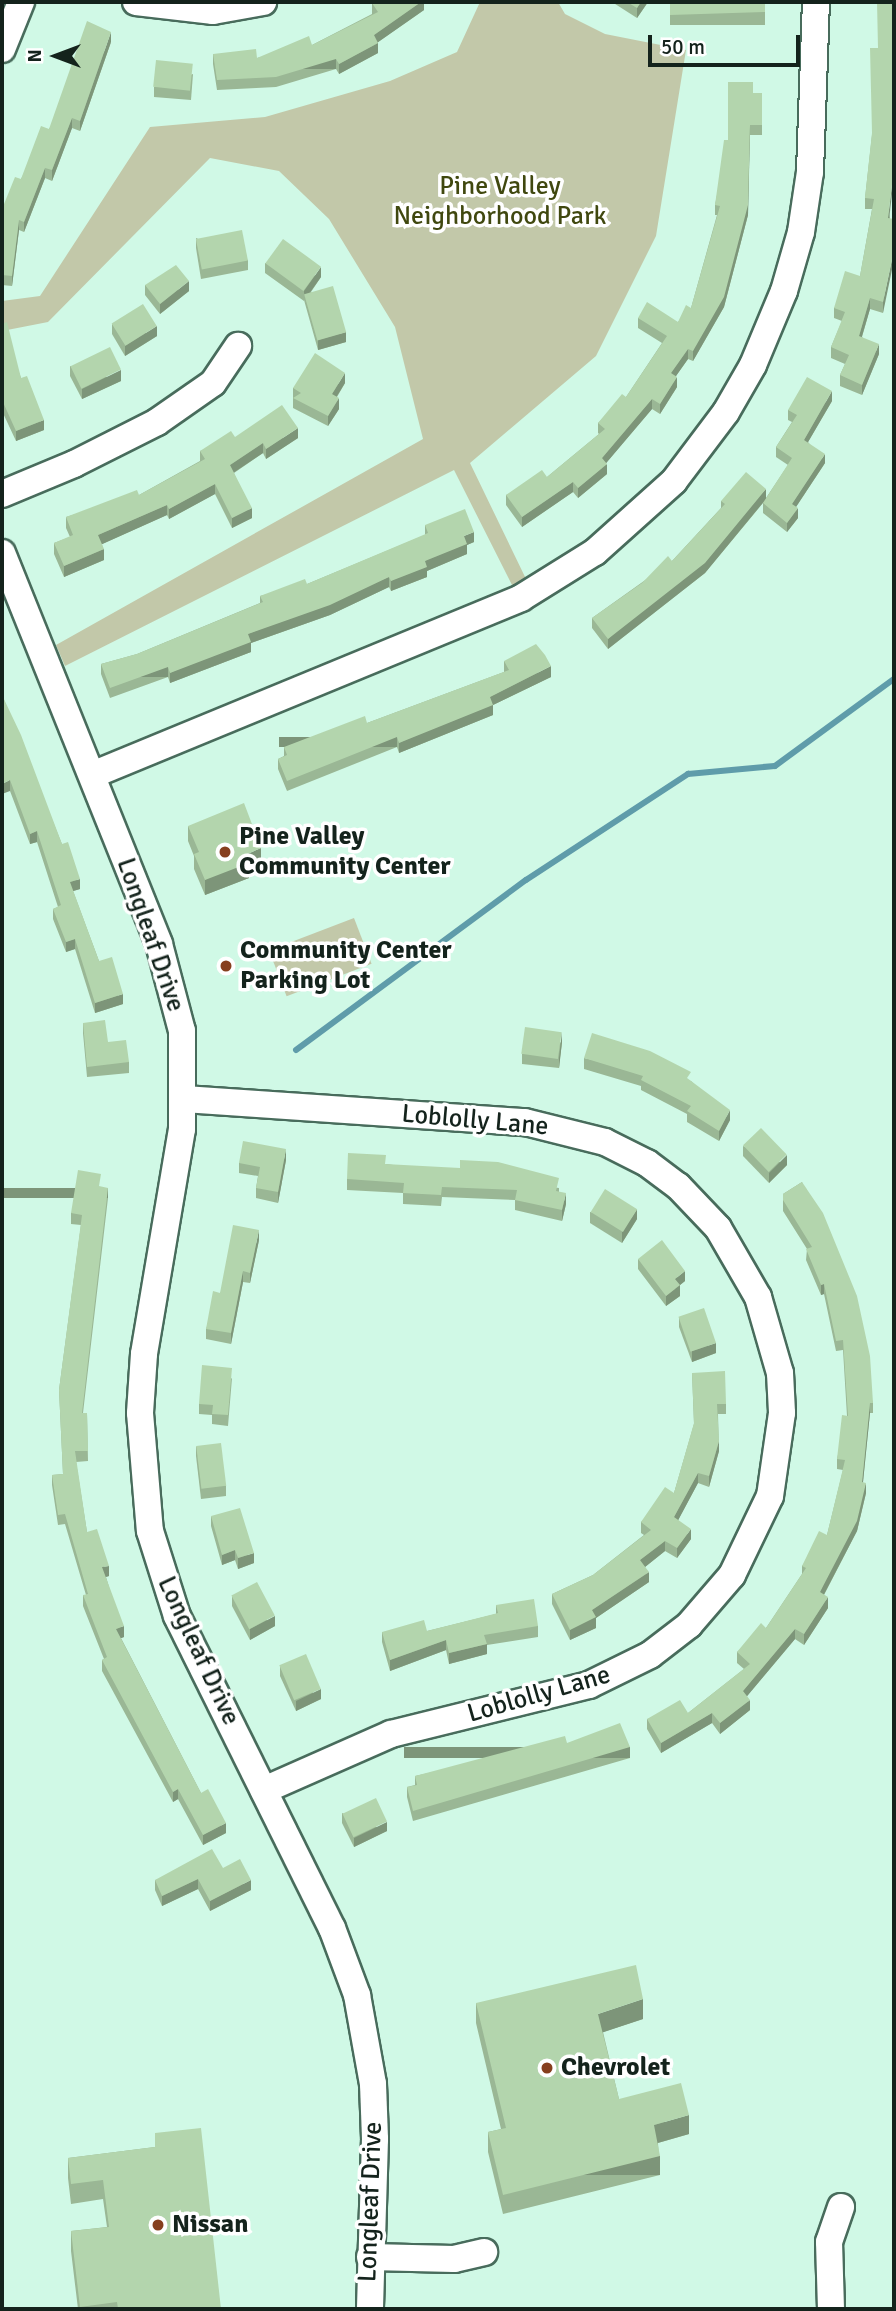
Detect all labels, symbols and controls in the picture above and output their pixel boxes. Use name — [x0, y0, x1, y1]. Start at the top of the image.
north arrow — [21, 21, 91, 91]
scale bar — [651, 21, 803, 65]
text: 50 m — [661, 34, 705, 60]
text: N — [23, 49, 47, 63]
park label: Pine Valley Neighborhood Park — [393, 171, 607, 232]
place label: Pine Valley Community Center — [239, 821, 451, 882]
marker: Pine Valley Community Center — [217, 844, 233, 860]
street label: Longleaf Drive — [109, 854, 191, 1016]
place label: Community Center Parking Lot — [240, 935, 452, 996]
marker: Community Center Parking Lot — [218, 958, 234, 974]
street label: Loblolly Lane — [400, 1099, 550, 1143]
street label: Longleaf Drive — [150, 1572, 246, 1730]
street label: Loblolly Lane — [464, 1660, 614, 1730]
place label: Chevrolet — [561, 2052, 670, 2084]
marker: Chevrolet — [539, 2060, 555, 2076]
street label: Longleaf Drive — [353, 2121, 389, 2283]
place label: Nissan — [172, 2209, 248, 2241]
marker: Nissan — [150, 2217, 166, 2233]

